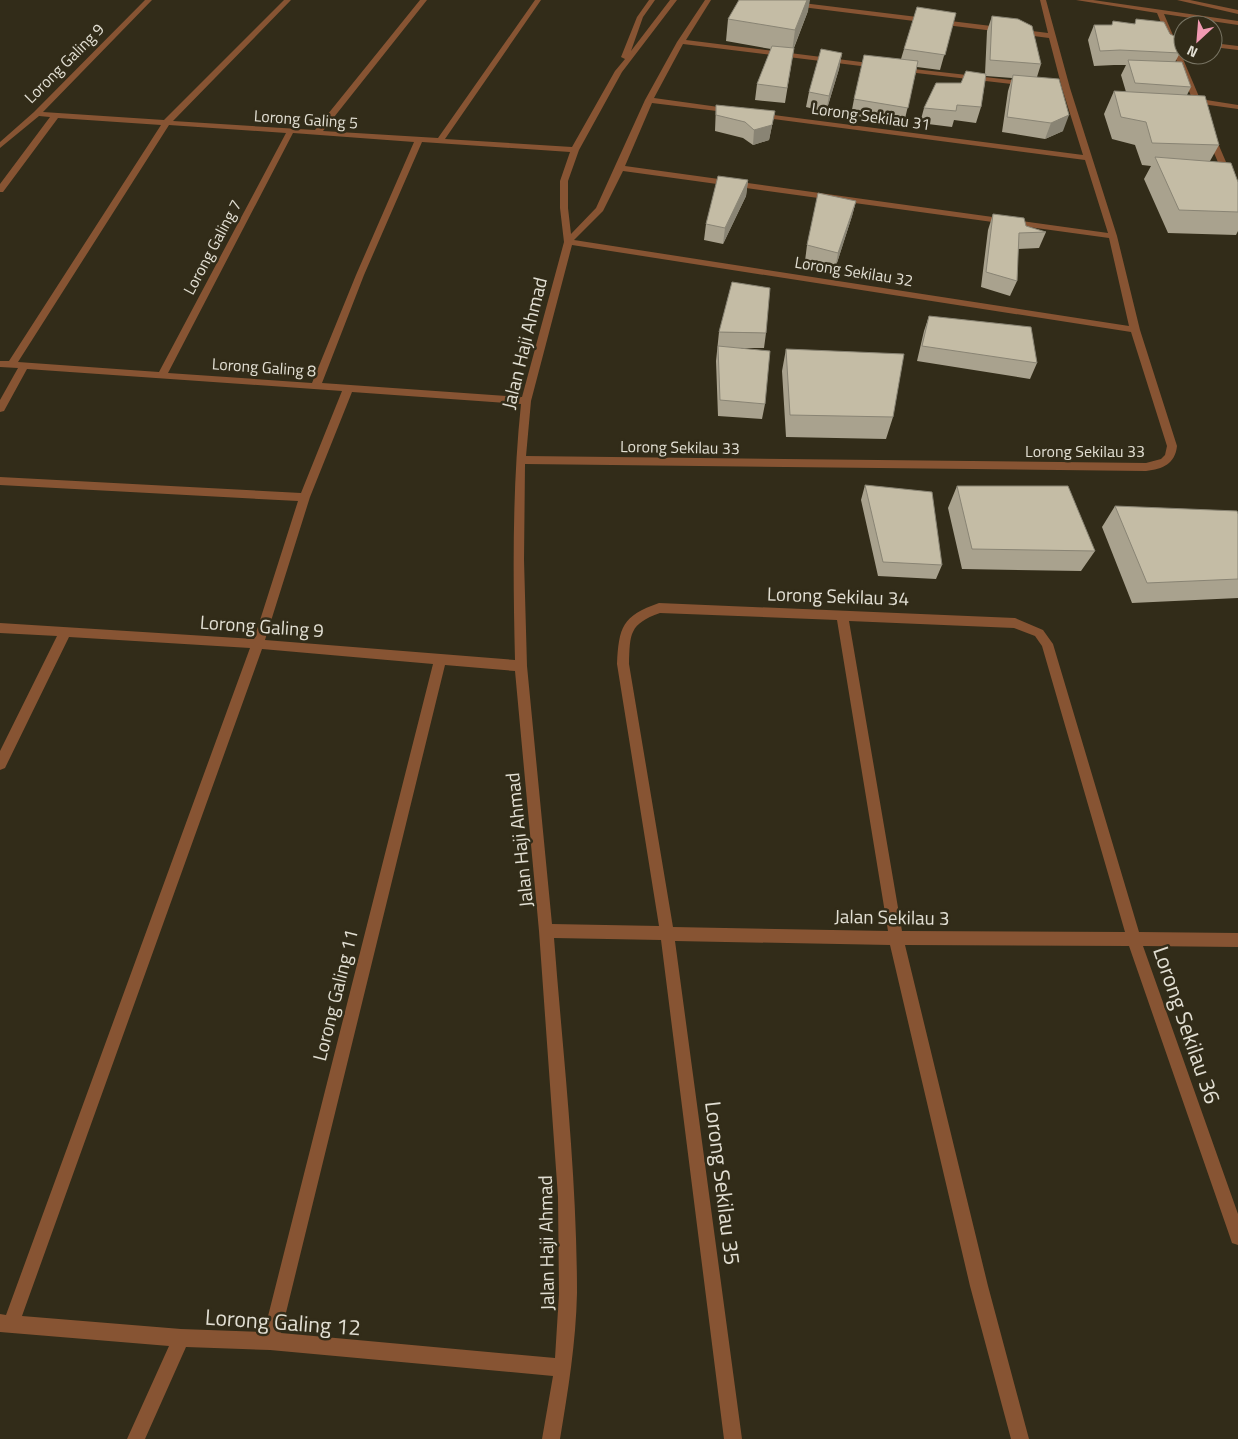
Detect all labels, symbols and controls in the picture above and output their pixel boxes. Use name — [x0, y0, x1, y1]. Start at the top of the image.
north arrow — [1173, 15, 1223, 65]
street label: Lorong Galing 9 — [19, 18, 109, 108]
text: N — [1183, 41, 1201, 64]
street label: Lorong Sekilau 31 — [810, 96, 932, 136]
street label: Lorong Galing 5 — [253, 103, 359, 135]
street label: Lorong Galing 7 — [177, 195, 247, 299]
street label: Lorong Sekilau 32 — [793, 250, 915, 292]
street label: Jalan Haji Ahmad — [493, 274, 554, 412]
street label: Lorong Galing 8 — [211, 351, 317, 383]
street label: Lorong Sekilau 33 — [620, 434, 740, 460]
street label: Lorong Sekilau 33 — [1025, 439, 1145, 463]
street label: Lorong Sekilau 34 — [766, 579, 910, 612]
street label: Lorong Galing 9 — [199, 607, 325, 644]
street label: Jalan Haji Ahmad — [497, 771, 540, 909]
street label: Jalan Sekilau 3 — [834, 901, 950, 932]
street label: Lorong Galing 11 — [304, 926, 365, 1064]
street label: Lorong Sekilau 36 — [1144, 942, 1230, 1108]
street label: Lorong Sekilau 35 — [696, 1099, 750, 1267]
street label: Jalan Haji Ahmad — [530, 1175, 561, 1311]
street label: Lorong Galing 12 — [204, 1300, 362, 1344]

